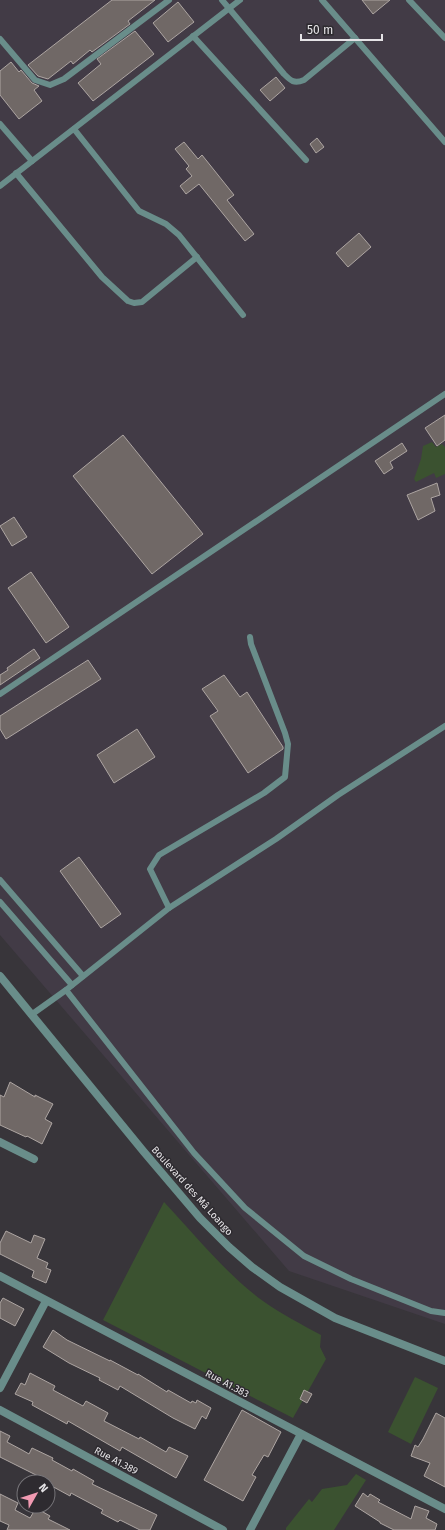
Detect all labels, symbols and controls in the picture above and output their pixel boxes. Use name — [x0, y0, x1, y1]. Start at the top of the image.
scale bar — [301, 16, 382, 42]
text: 50 m — [307, 23, 333, 37]
street label: Boulevard des Mâ Loango — [149, 1144, 235, 1238]
street label: Rue A1.383 — [203, 1368, 251, 1400]
street label: Rue A1.389 — [92, 1445, 140, 1477]
north arrow — [16, 1474, 56, 1514]
text: N — [36, 1481, 51, 1495]

